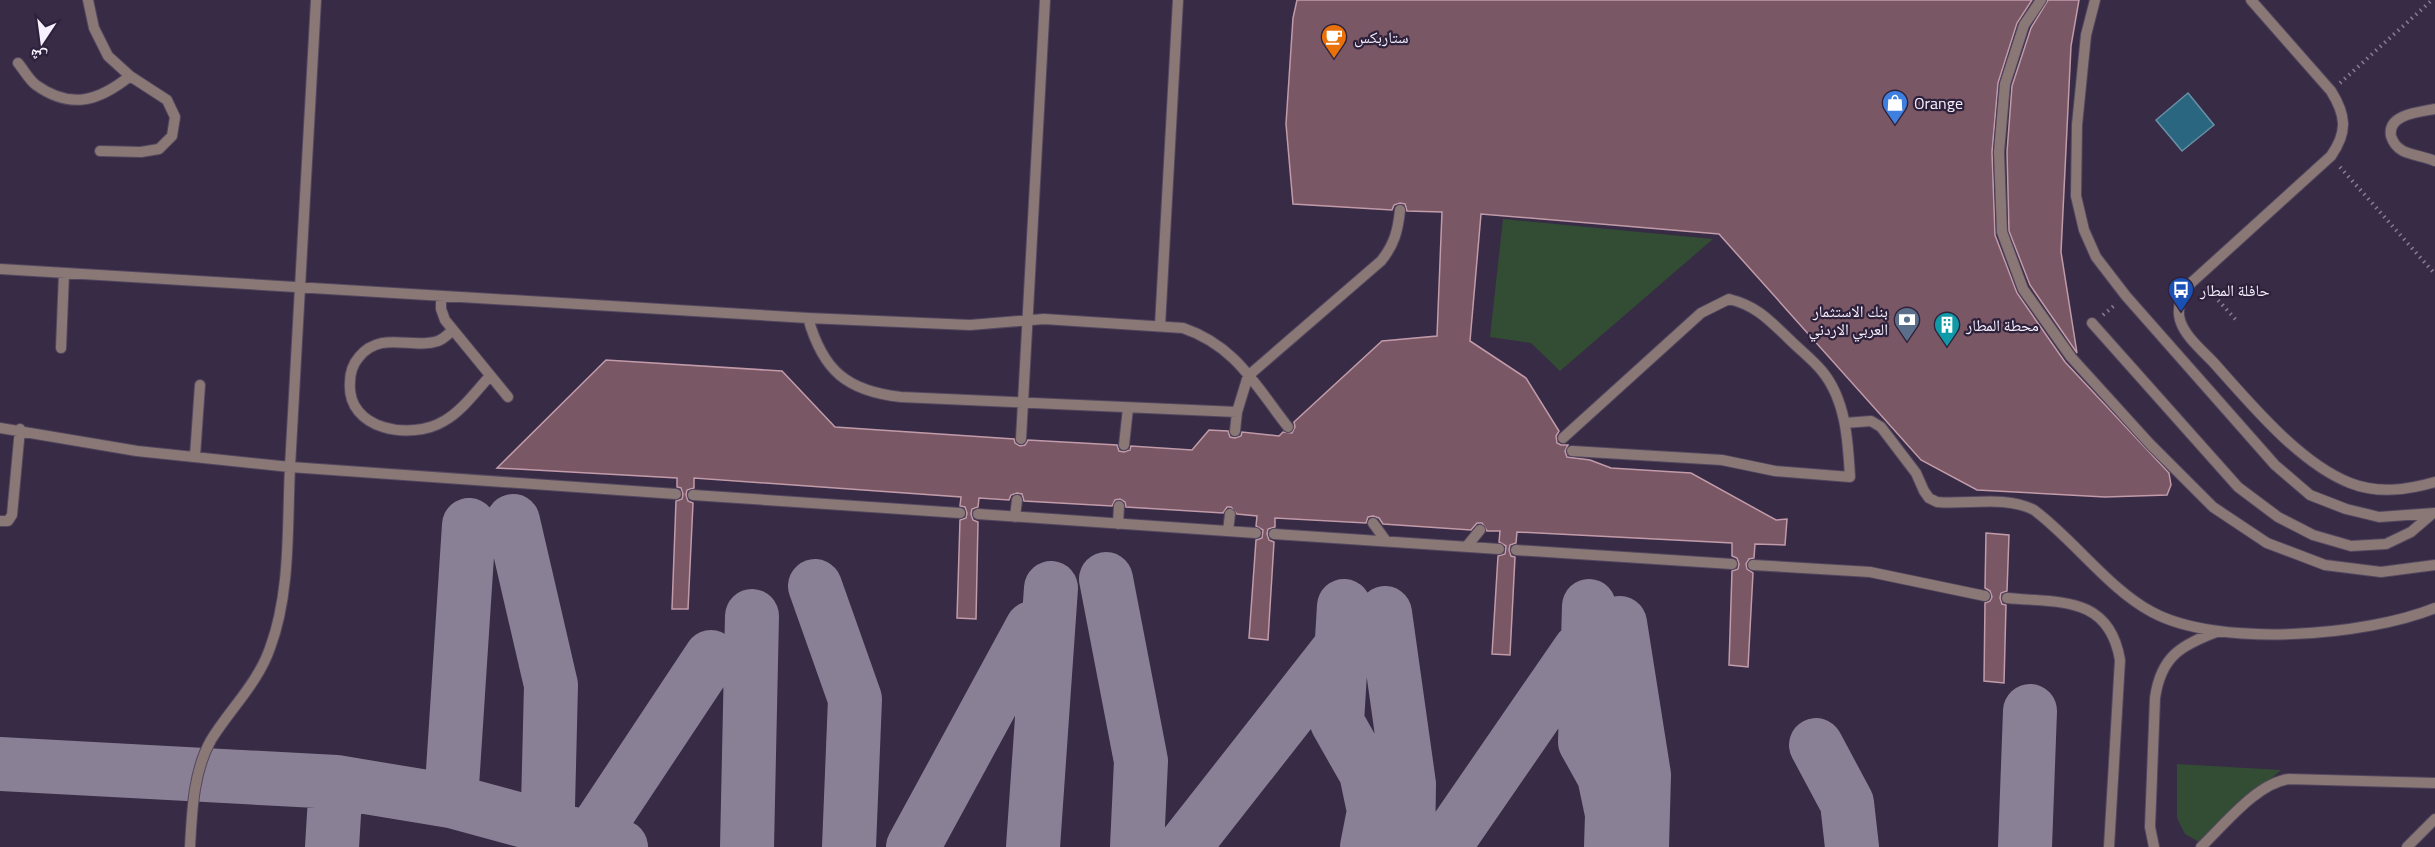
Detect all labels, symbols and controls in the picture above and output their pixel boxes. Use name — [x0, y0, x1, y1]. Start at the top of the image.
north arrow — [12, 12, 72, 72]
cafe icon: ستاربكس — [1319, 22, 1349, 60]
place label: ستاربكس — [1354, 25, 1409, 49]
text: ش — [28, 43, 50, 70]
shop icon: Orange — [1880, 88, 1910, 126]
place label: Orange — [1914, 91, 1963, 115]
bus stop icon: حافلة المطار — [2166, 275, 2196, 313]
place label: حافلة المطار — [2199, 278, 2270, 302]
place label: بنك الاستثمار العربي الاردني — [1809, 299, 1888, 342]
bank icon: بنك الاستثمار العربي الاردني — [1892, 305, 1922, 343]
building icon: محطة المطار — [1932, 310, 1962, 348]
place label: محطة المطار — [1965, 313, 2039, 337]

